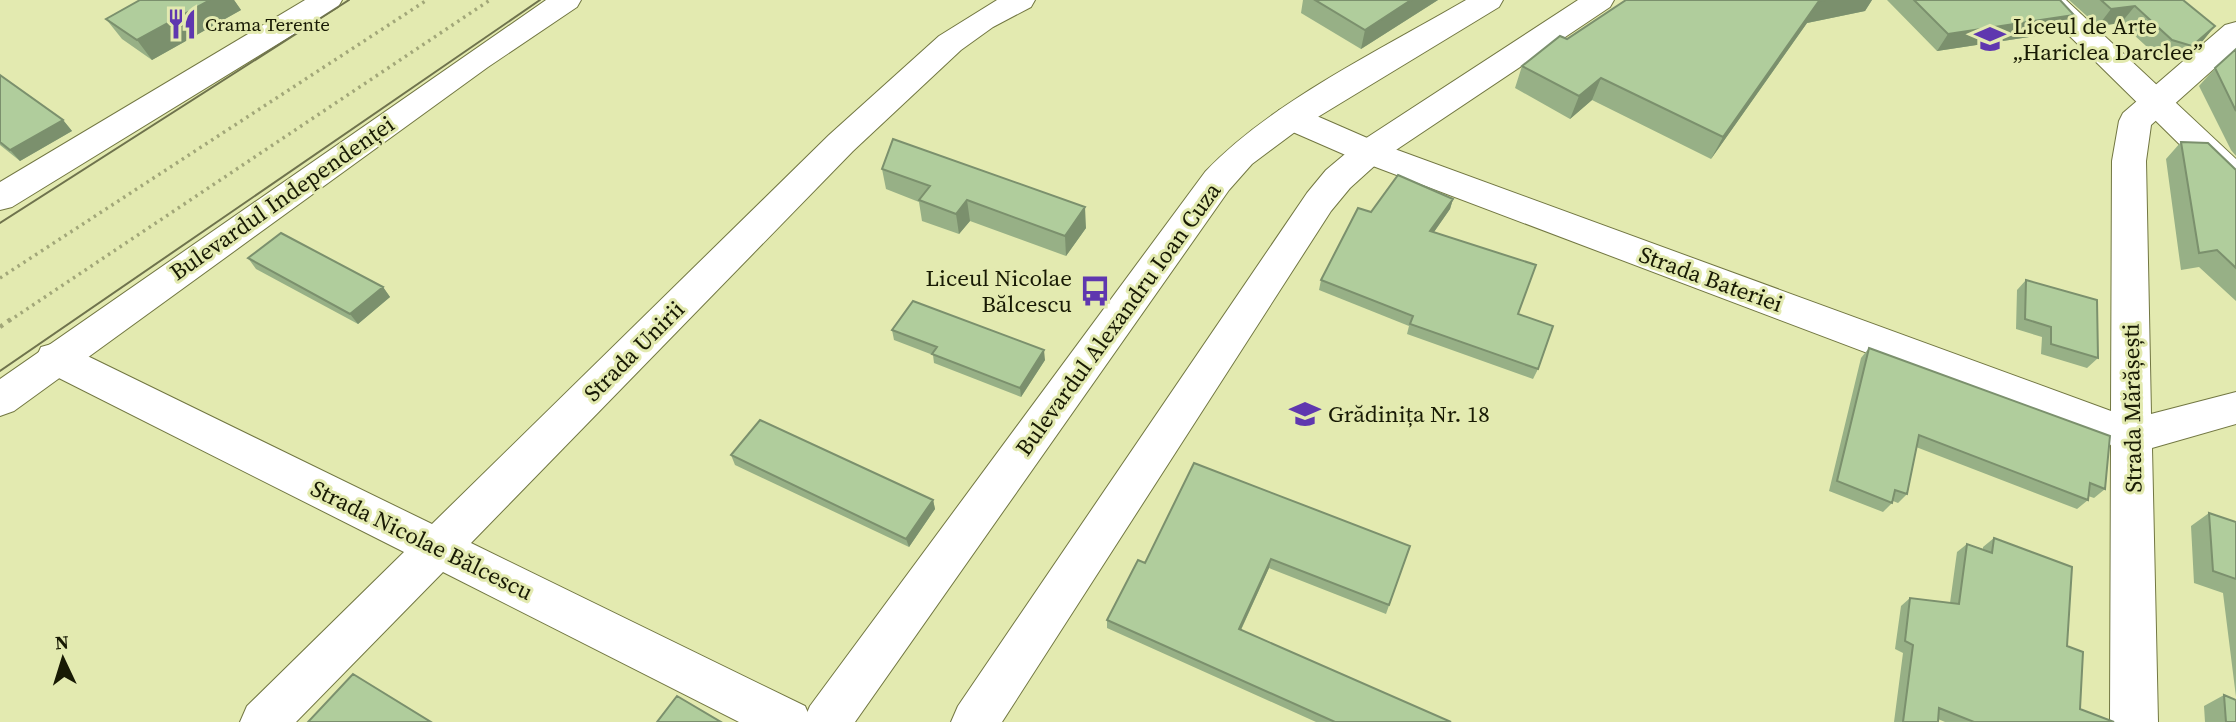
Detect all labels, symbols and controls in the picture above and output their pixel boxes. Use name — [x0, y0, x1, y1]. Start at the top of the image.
restaurant icon: Crama Terente — [165, 7, 199, 41]
place label: Liceul de Arte „Hariclea Darclee” — [2013, 10, 2203, 68]
place label: Crama Terente — [205, 11, 330, 37]
school or university icon: Liceul de Arte „Hariclea Darclee” — [1973, 22, 2007, 56]
street label: Bulevardul Independenței — [163, 108, 401, 288]
street label: Bulevardul Alexandru Ioan Cuza — [1008, 176, 1228, 462]
street label: Strada Bateriei — [1635, 238, 1787, 320]
place label: Liceul Nicolae Bălcescu — [925, 262, 1072, 320]
bus stop icon: Liceul Nicolae Bălcescu — [1078, 274, 1112, 308]
street label: Strada Unirii — [577, 294, 691, 408]
street label: Strada Mărășești — [2115, 323, 2149, 493]
school or university icon: Grădinița Nr. 18 — [1288, 397, 1322, 431]
place label: Grădinița Nr. 18 — [1328, 398, 1490, 430]
street label: Strada Nicolae Bălcescu — [306, 472, 538, 608]
north arrow — [28, 624, 98, 694]
text: N — [54, 629, 70, 655]

